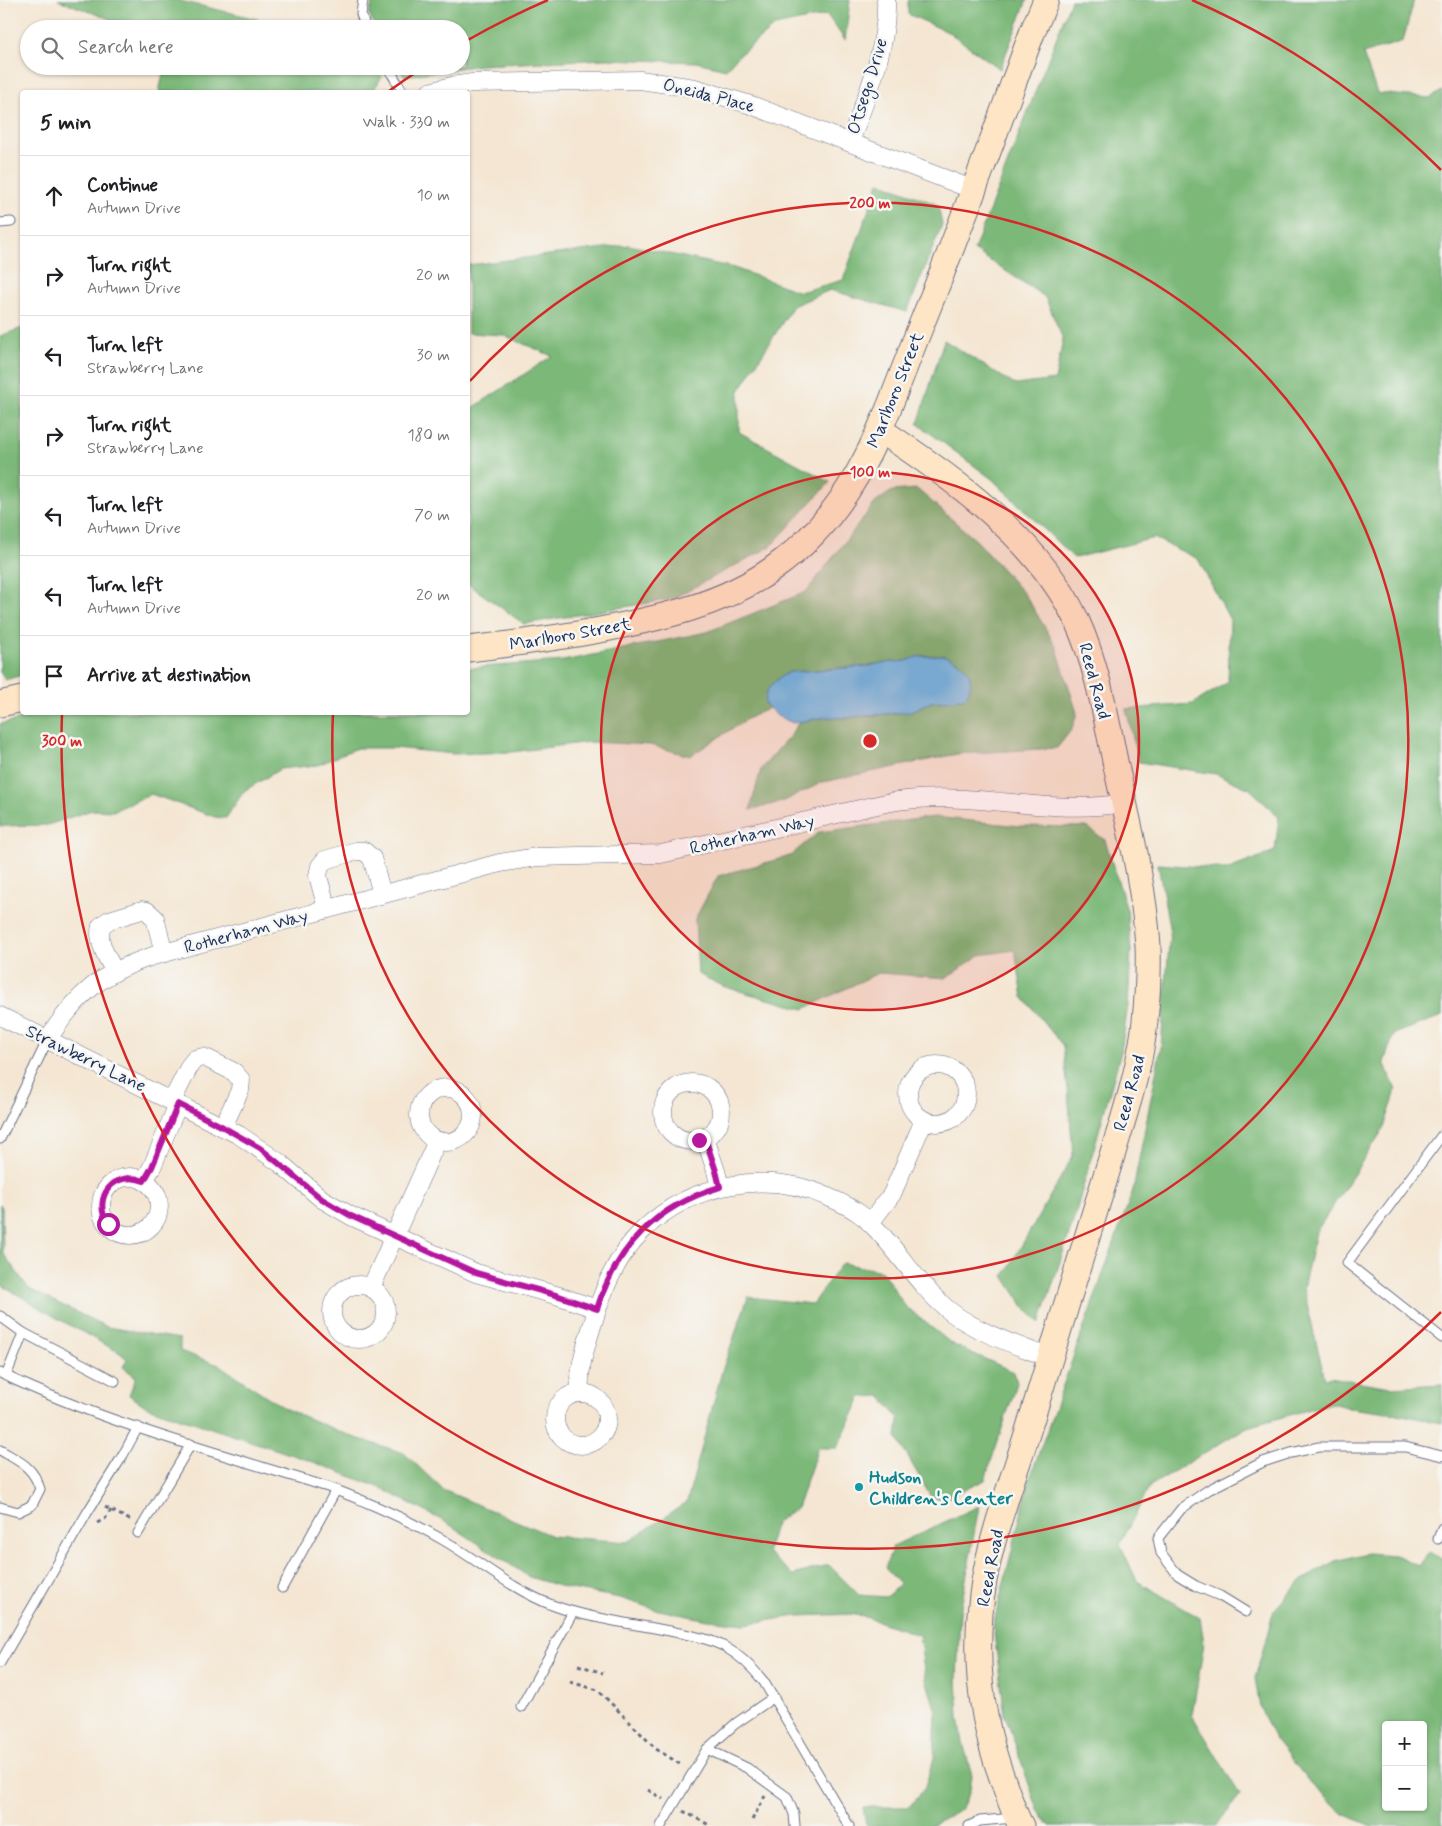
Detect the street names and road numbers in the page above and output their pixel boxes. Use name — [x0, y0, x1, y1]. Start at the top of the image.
street label: Otsego Drive — [842, 35, 895, 138]
street label: Oneida Place — [660, 73, 757, 119]
street label: Marlboro Street — [862, 328, 930, 452]
street label: Marlboro Street — [508, 612, 633, 657]
street label: Reed Road — [1072, 640, 1116, 722]
street label: Rotherham Way — [688, 809, 817, 861]
street label: Rotherham Way — [182, 904, 311, 960]
street label: Strawberry Lane — [21, 1019, 150, 1098]
street label: Reed Road — [1108, 1052, 1152, 1134]
street label: Reed Road — [972, 1528, 1010, 1609]

